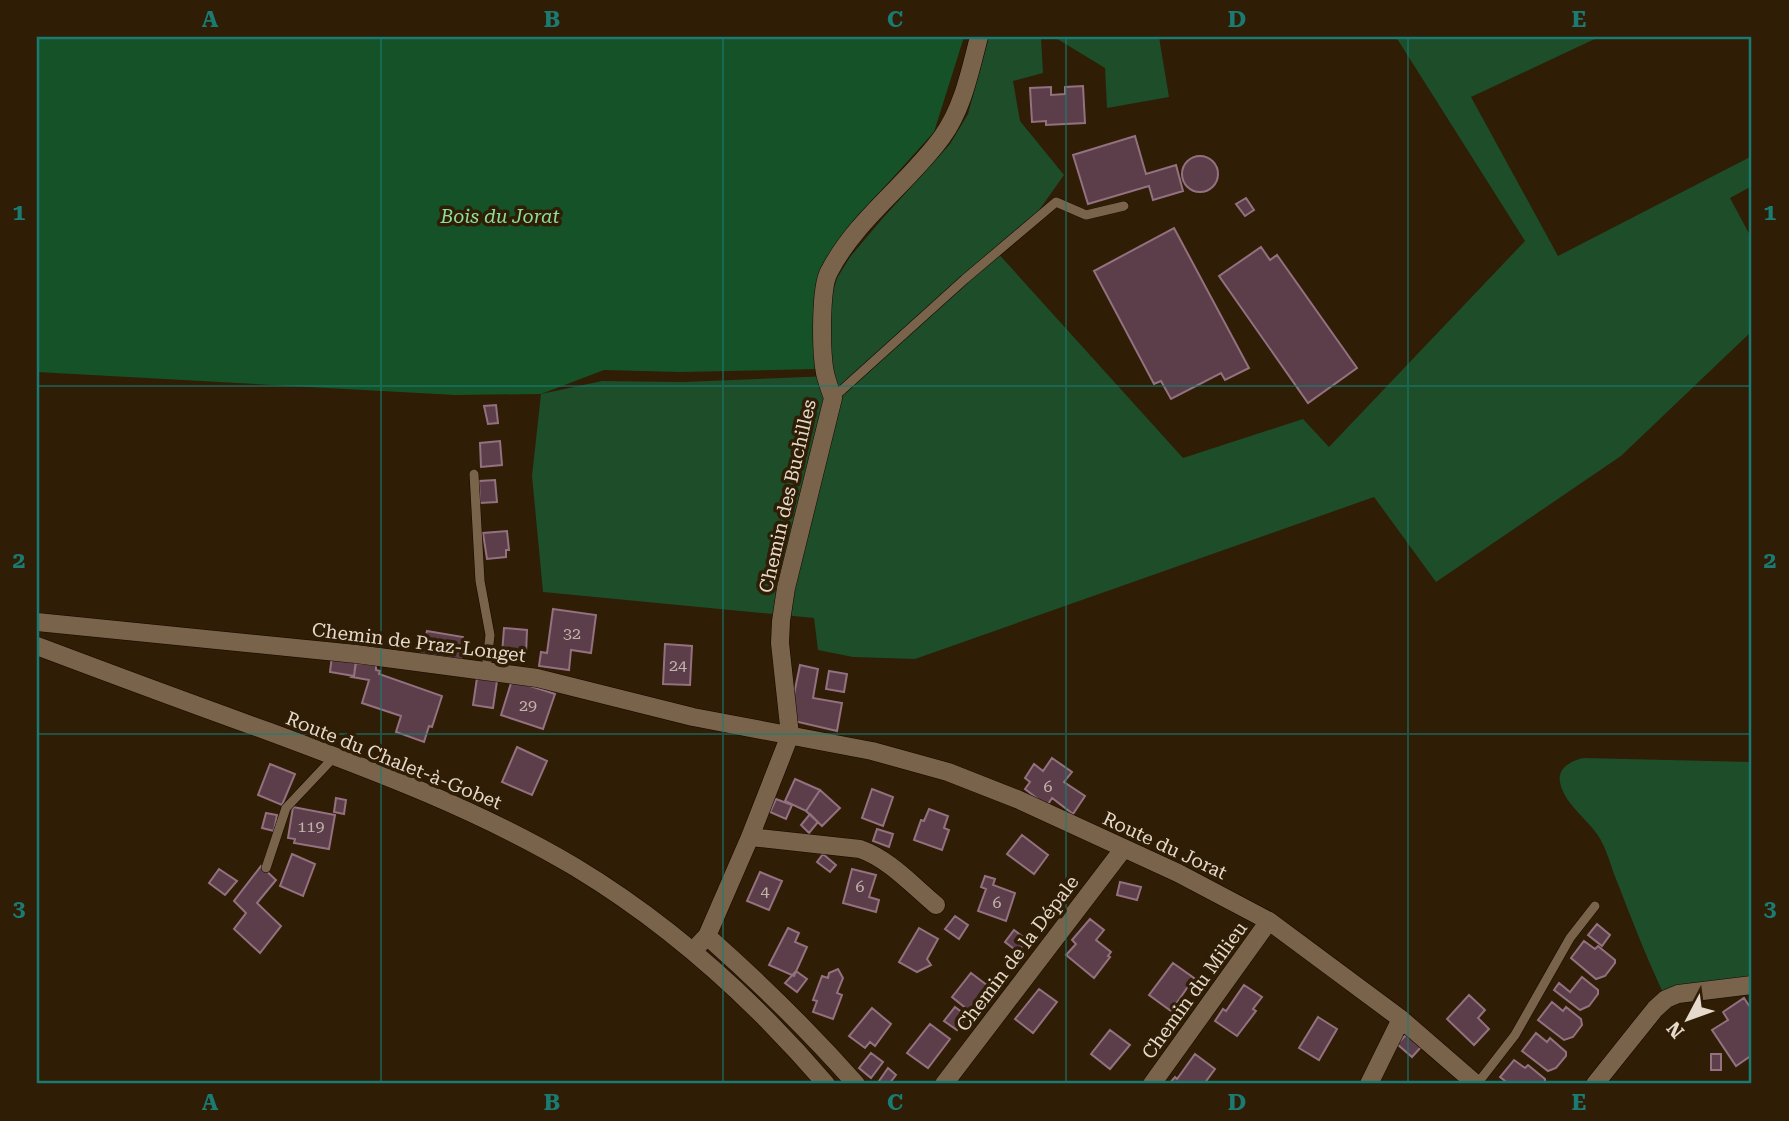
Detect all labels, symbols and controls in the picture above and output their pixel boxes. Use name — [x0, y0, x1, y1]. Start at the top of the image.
text: A — [202, 6, 219, 33]
text: B — [544, 6, 560, 33]
text: C — [887, 6, 903, 33]
text: D — [1228, 6, 1246, 33]
text: E — [1572, 6, 1586, 33]
text: 1 — [13, 199, 26, 226]
text: 1 — [1764, 199, 1777, 226]
park label: Bois du Jorat — [440, 205, 560, 228]
street label: Chemin des Buchilles — [754, 397, 821, 595]
text: 2 — [13, 547, 25, 574]
text: 2 — [1764, 547, 1776, 574]
street label: Chemin de Praz-Longet — [311, 618, 527, 667]
house number: 32 — [563, 624, 581, 643]
house number: 24 — [669, 656, 687, 675]
house number: 29 — [519, 696, 537, 715]
street label: Route du Chalet-à-Gobet — [283, 707, 505, 814]
house number: 6 — [1044, 777, 1053, 796]
street label: Route du Jorat — [1099, 807, 1231, 884]
house number: 119 — [298, 817, 324, 836]
street label: Chemin de la Dépale — [951, 871, 1084, 1036]
house number: 6 — [856, 877, 865, 896]
house number: 4 — [761, 882, 770, 901]
house number: 6 — [993, 893, 1002, 912]
text: 3 — [13, 895, 26, 922]
text: 3 — [1764, 895, 1777, 922]
street label: Chemin du Milieu — [1137, 917, 1252, 1063]
north arrow — [1652, 984, 1722, 1054]
text: N — [1662, 1016, 1689, 1043]
text: A — [202, 1089, 219, 1116]
text: B — [544, 1089, 560, 1116]
text: C — [887, 1089, 903, 1116]
text: D — [1228, 1089, 1246, 1116]
text: E — [1572, 1089, 1586, 1116]

